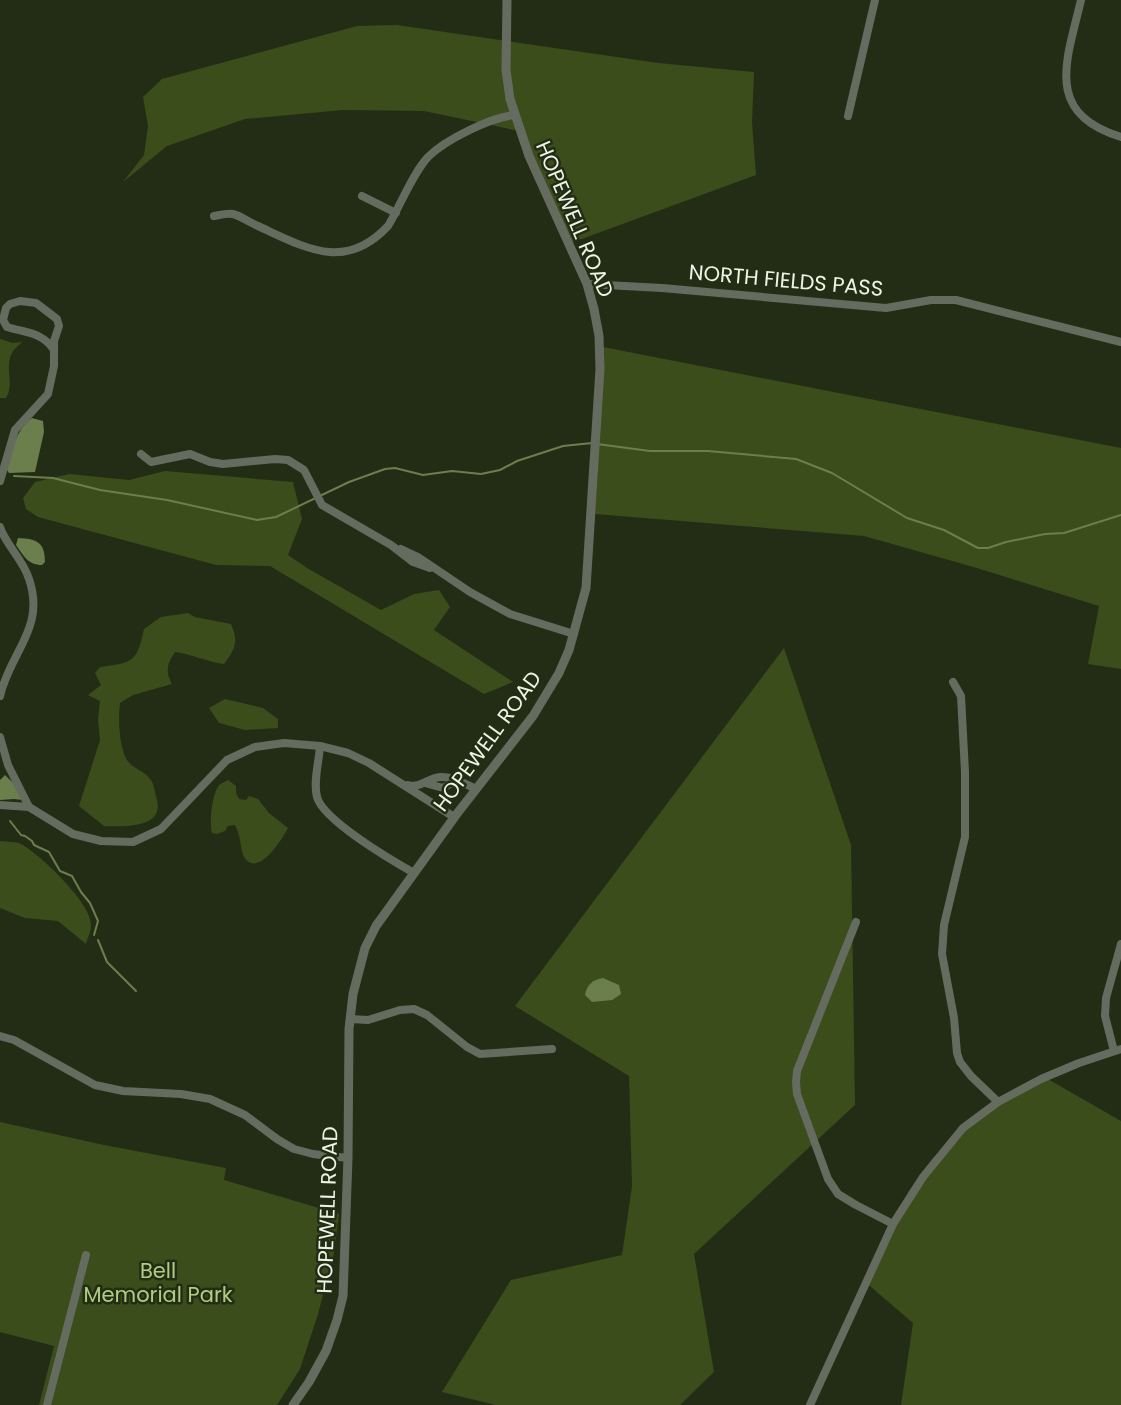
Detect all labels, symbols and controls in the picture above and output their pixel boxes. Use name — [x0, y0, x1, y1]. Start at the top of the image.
street label: HOPEWELL ROAD — [529, 136, 621, 302]
street label: NORTH FIELDS PASS — [688, 257, 884, 303]
street label: HOPEWELL ROAD — [426, 665, 548, 817]
street label: HOPEWELL ROAD — [310, 1126, 344, 1294]
park label: Bell Memorial Park — [83, 1256, 233, 1309]

